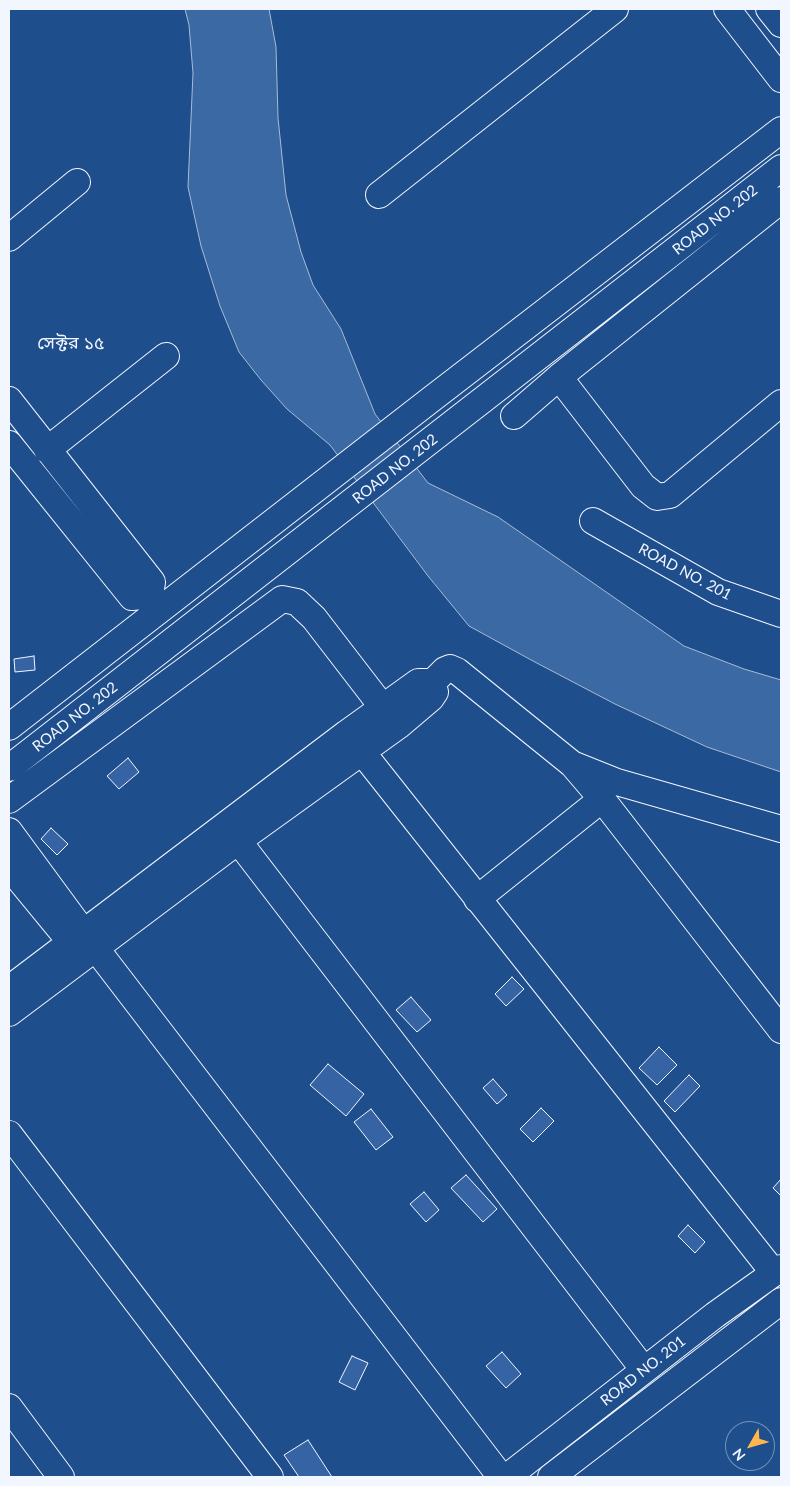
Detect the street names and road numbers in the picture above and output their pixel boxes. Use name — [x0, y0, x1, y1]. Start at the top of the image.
street label: ROAD NO. 202 — [669, 181, 761, 259]
street label: ROAD NO. 202 — [349, 430, 441, 508]
street label: ROAD NO. 201 — [635, 540, 735, 604]
street label: ROAD NO. 202 — [29, 678, 121, 756]
street label: ROAD NO. 201 — [597, 1332, 689, 1410]

